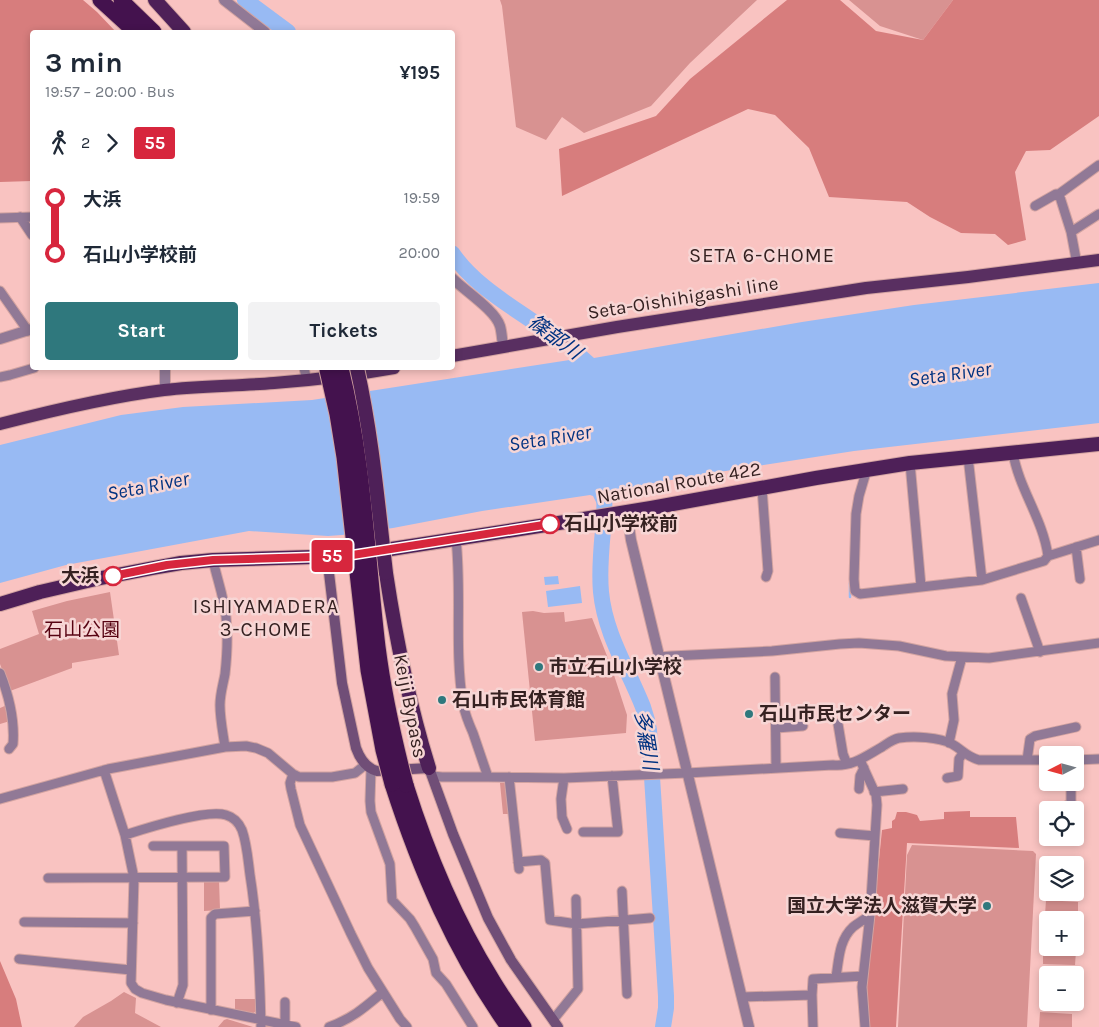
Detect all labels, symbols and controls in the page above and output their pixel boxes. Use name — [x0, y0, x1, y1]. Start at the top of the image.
text: 3 min — [45, 46, 123, 79]
text: ¥195 — [399, 62, 440, 84]
text: 19:57 – 20:00 · Bus — [45, 82, 175, 101]
icon: walk — [45, 129, 73, 157]
icon: forward — [98, 129, 126, 157]
text: 55 — [144, 132, 165, 154]
text: 2 — [81, 133, 90, 152]
text: 19:59 — [403, 188, 440, 207]
text: 大浜 — [83, 189, 121, 211]
text: 20:00 — [399, 243, 440, 262]
text: 石山小学校前 — [83, 244, 197, 266]
district label: SETA 6-CHOME — [689, 244, 835, 267]
street label: Seta-Oishihigashi line — [586, 272, 780, 324]
button: Start — [45, 302, 238, 360]
button: Tickets — [248, 302, 440, 360]
water label: 篠部川 — [524, 310, 588, 365]
water label: Seta River — [907, 357, 994, 391]
water label: Seta River — [507, 420, 594, 456]
street label: National Route 422 — [595, 458, 763, 508]
water label: Seta River — [105, 467, 192, 505]
place label: 石山小学校前 — [564, 513, 678, 535]
marker: 石山小学校前 — [540, 514, 560, 534]
line badge: 55 — [310, 540, 354, 572]
text: 55 — [322, 545, 342, 567]
place label: 大浜 — [61, 565, 99, 587]
marker: 大浜 — [103, 566, 123, 586]
district label: ISHIYAMADERA 3-CHOME — [193, 595, 339, 641]
park label: 石山公園 — [44, 619, 120, 641]
street label: Keiji Bypass — [389, 652, 431, 760]
place label: 市立石山小学校 — [549, 656, 682, 678]
marker: 市立石山小学校 — [533, 661, 545, 673]
place label: 石山市民体育館 — [452, 689, 585, 711]
marker: 石山市民体育館 — [436, 694, 448, 706]
place label: 石山市民センター — [759, 703, 911, 725]
marker: 石山市民センター — [743, 708, 755, 720]
water label: 多羅川 — [630, 709, 662, 773]
north arrow — [1039, 746, 1084, 791]
map controls — [1039, 746, 1084, 1011]
button: locate — [1039, 801, 1084, 846]
button: layers — [1039, 856, 1084, 901]
place label: 国立大学法人滋賀大学 — [787, 895, 977, 917]
marker: 国立大学法人滋賀大学 — [981, 900, 993, 912]
button: + — [1039, 911, 1084, 956]
button: − — [1039, 966, 1084, 1011]

